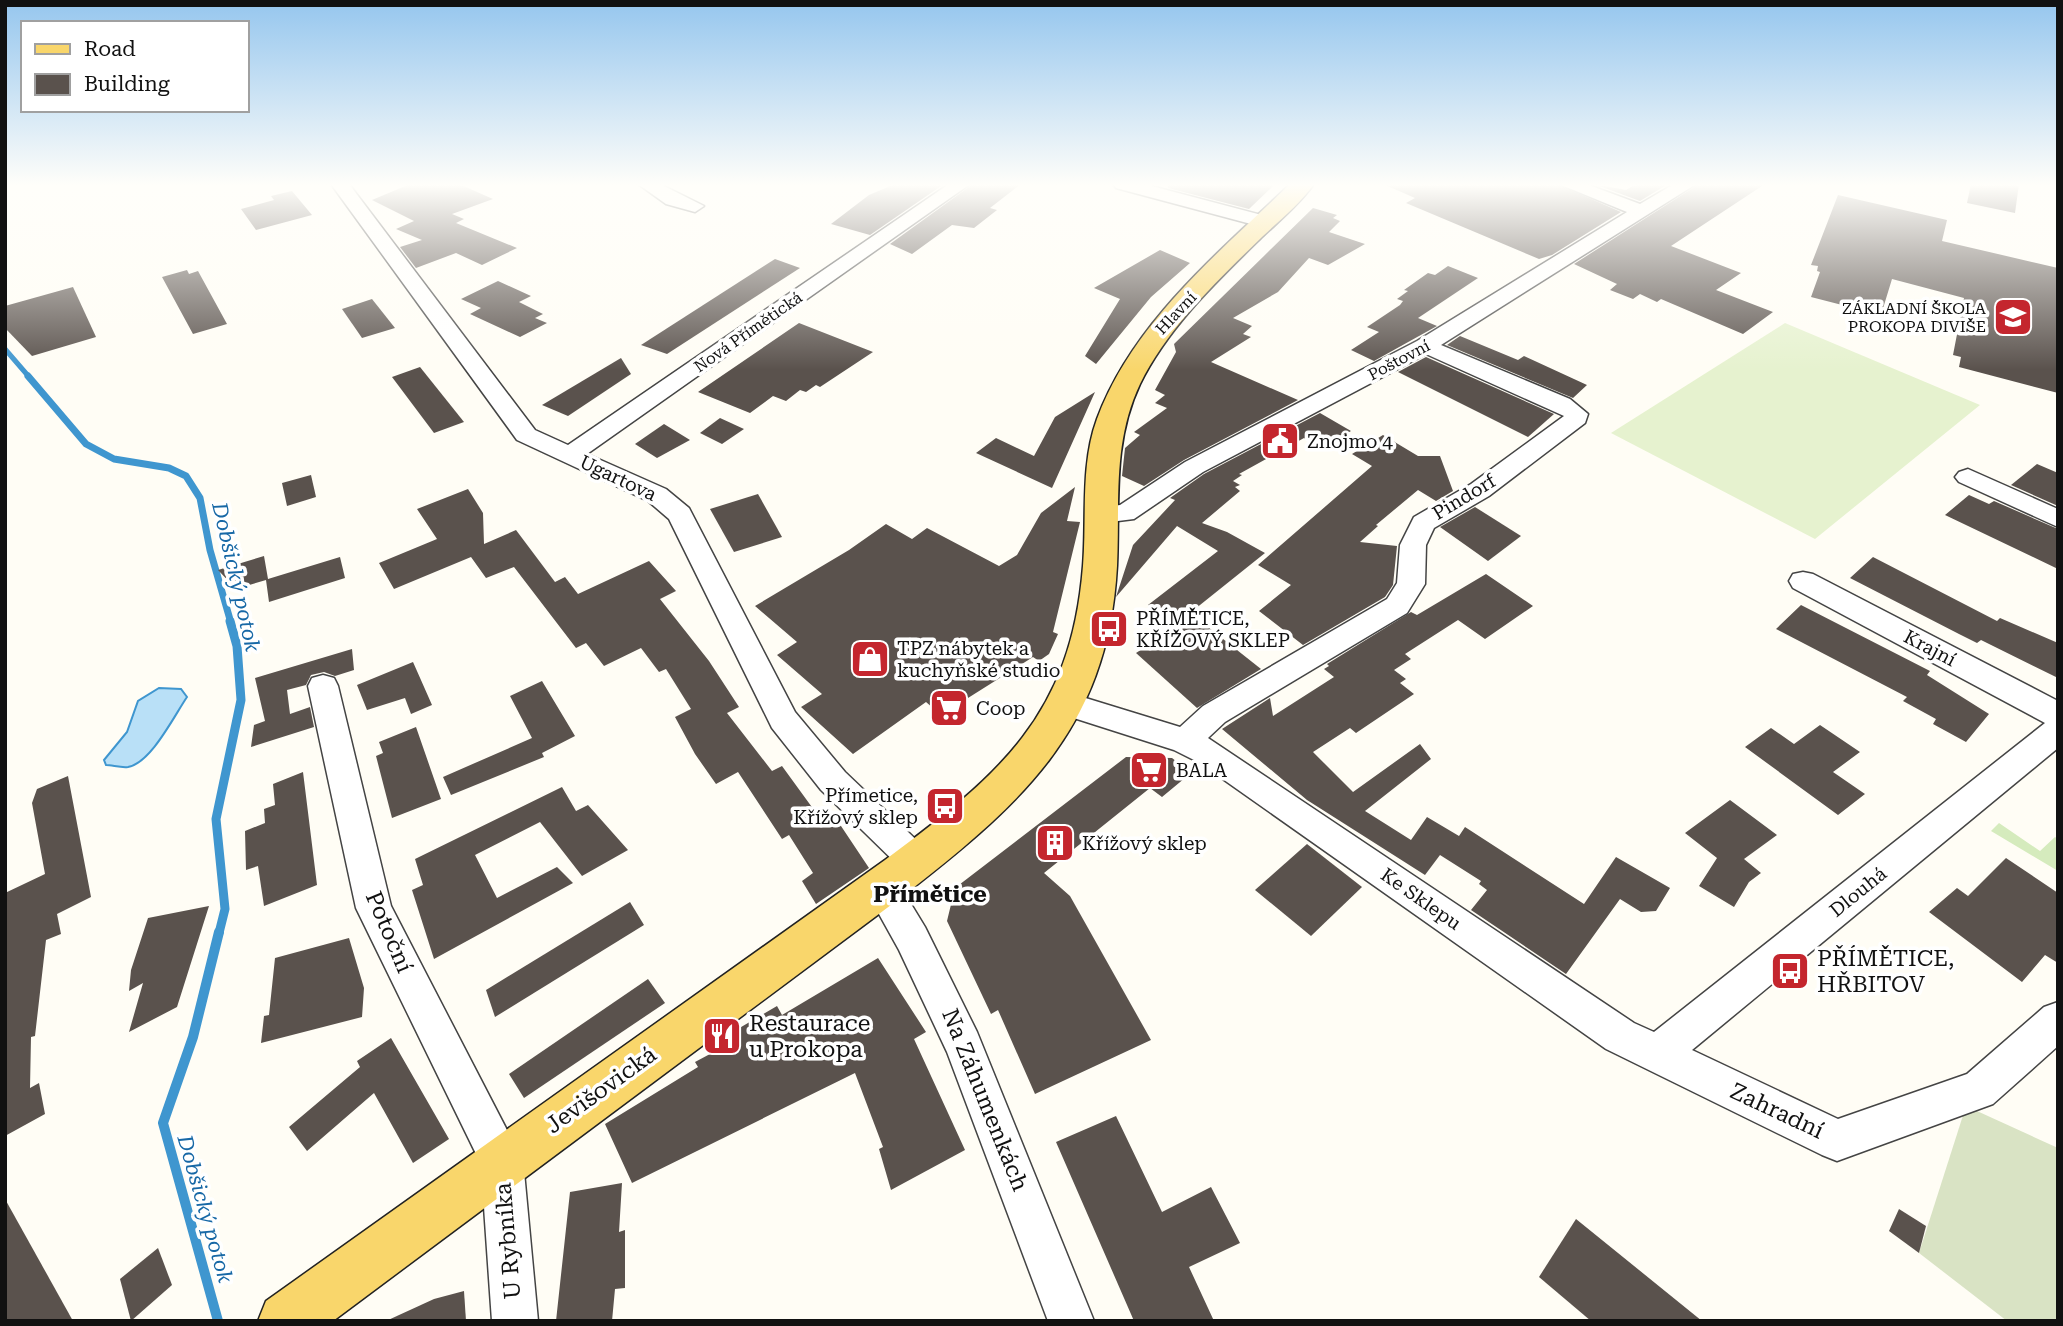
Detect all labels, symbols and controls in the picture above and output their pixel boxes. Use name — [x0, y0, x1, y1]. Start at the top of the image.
legend — [21, 21, 248, 112]
text: Road — [84, 37, 136, 61]
text: Building — [84, 72, 170, 96]
street label: Nová Přímětická — [690, 287, 806, 376]
street label: Hlavní — [1152, 288, 1200, 338]
school or university icon: ZÁKLADNÍ ŠKOLA PROKOPA DIVIŠE — [1992, 296, 2034, 338]
place label: ZÁKLADNÍ ŠKOLA PROKOPA DIVIŠE — [1842, 299, 1987, 336]
street label: Poštovní — [1365, 336, 1433, 384]
public building icon: Znojmo 4 — [1259, 420, 1301, 462]
place label: Znojmo 4 — [1307, 430, 1393, 453]
street label: Ugartova — [576, 450, 661, 506]
street label: Pindorf — [1428, 469, 1500, 525]
water label: Dobšický potok — [207, 499, 265, 655]
place label: PŘÍMĚTICE, KŘÍŽOVÝ SKLEP — [1136, 607, 1290, 652]
bus stop icon: PŘÍMĚTICE, KŘÍŽOVÝ SKLEP — [1088, 608, 1130, 650]
street label: Krajní — [1900, 625, 1960, 671]
place label: TPZ nábytek a kuchyňské studio — [897, 637, 1061, 682]
shop icon: TPZ nábytek a kuchyňské studio — [849, 638, 891, 680]
supermarket icon: Coop — [928, 687, 970, 729]
place label: Coop — [976, 697, 1025, 720]
supermarket icon: BALA — [1128, 749, 1170, 791]
place label: BALA — [1176, 759, 1228, 782]
place label: Přímetice, Křížový sklep — [793, 784, 918, 829]
bus stop icon: Přímetice, Křížový sklep — [924, 785, 966, 827]
building icon: Křížový sklep — [1034, 822, 1076, 864]
place label: Křížový sklep — [1082, 832, 1207, 855]
street label: Dlouhá — [1825, 862, 1892, 922]
street label: Ke Sklepu — [1376, 863, 1466, 935]
district label: Přímětice — [873, 881, 987, 908]
street label: Potoční — [360, 887, 418, 977]
place label: PŘÍMĚTICE, HŘBITOV — [1817, 945, 1954, 998]
bus stop icon: PŘÍMĚTICE, HŘBITOV — [1769, 950, 1811, 992]
street label: Na Záhumenkách — [936, 1005, 1034, 1195]
place label: Restaurace u Prokopa — [749, 1010, 870, 1063]
restaurant icon: Restaurace u Prokopa — [701, 1015, 743, 1057]
street label: Jevišovická — [540, 1041, 662, 1139]
street label: Zahradní — [1726, 1078, 1828, 1144]
water label: Dobšický potok — [172, 1131, 238, 1286]
street label: U Rybníka — [489, 1181, 527, 1300]

